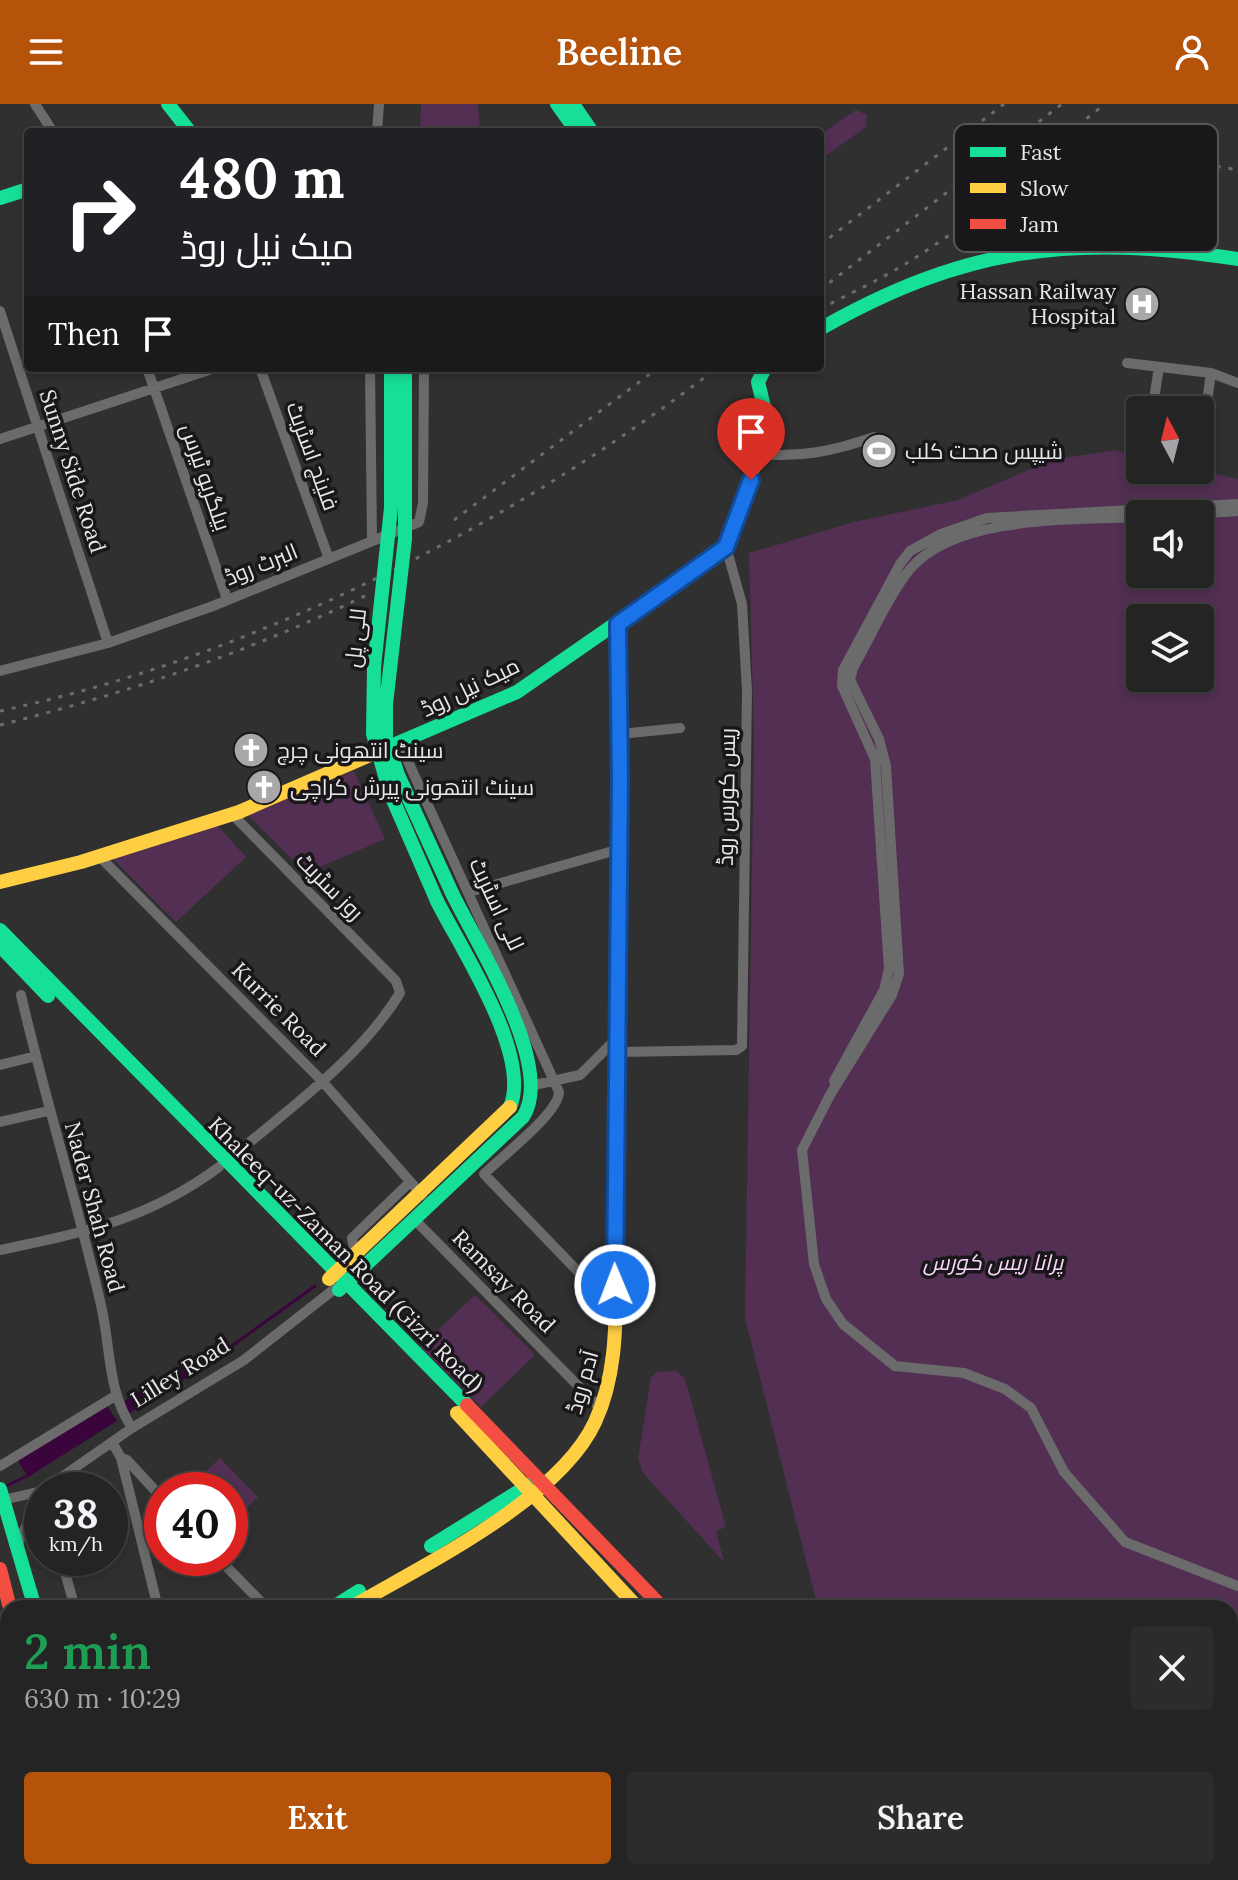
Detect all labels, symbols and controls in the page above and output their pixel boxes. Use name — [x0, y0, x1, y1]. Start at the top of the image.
text: Beeline — [556, 29, 682, 75]
icon: menu — [24, 30, 68, 74]
icon: person — [1170, 30, 1214, 74]
legend — [954, 124, 1218, 252]
text: Fast — [1020, 138, 1062, 166]
text: 480 m — [180, 142, 345, 213]
icon: right — [48, 160, 152, 264]
text: Slow — [1020, 174, 1069, 202]
text: Jam — [1019, 210, 1059, 238]
text: میک نیل روڈ — [180, 223, 354, 269]
place label: Hassan Railway Hospital — [959, 277, 1116, 330]
hospital icon: Hassan Railway Hospital — [1123, 285, 1161, 323]
icon: arrive — [136, 312, 180, 356]
text: Then — [48, 315, 120, 353]
street label: Sunny Side Road — [33, 386, 113, 556]
north arrow — [1126, 396, 1214, 484]
map controls — [1126, 396, 1214, 692]
street label: فلینچ اسٹریٹ — [279, 398, 346, 515]
pin — [717, 398, 785, 480]
icon: arrive — [729, 410, 773, 454]
street label: بیلگریو ٹیرس — [175, 420, 237, 534]
sports icon: شیپس صحت کلب — [860, 432, 898, 470]
place label: شیپس صحت کلب — [905, 437, 1063, 465]
button: sound — [1126, 500, 1214, 588]
street label: البرٹ روڈ — [220, 537, 302, 591]
button: layers — [1126, 604, 1214, 692]
street label: للی پل — [338, 607, 373, 669]
street label: میک نیل روڈ — [416, 651, 524, 723]
street label: ریس کورس روڈ — [711, 728, 741, 866]
church icon: سینٹ انتھونی چرچ — [232, 731, 270, 769]
place label: سینٹ انتھونی چرچ — [277, 736, 444, 765]
church icon: سینٹ انتھونی پیرش کراچی — [245, 768, 283, 806]
place label: سینٹ انتھونی پیرش کراچی — [290, 773, 534, 802]
street label: روز سٹریٹ — [290, 846, 370, 926]
street label: للی اسٹریٹ — [463, 853, 531, 955]
street label: Kurrie Road — [226, 956, 332, 1062]
street label: Khaleeq-uz-Zaman Road (Gizri Road) — [202, 1110, 490, 1398]
street label: Nader Shah Road — [59, 1119, 131, 1295]
street label: Ramsay Road — [447, 1224, 561, 1338]
position arrow — [573, 1243, 657, 1327]
park label: پرانا ریس کورس — [923, 1248, 1064, 1277]
street label: Lilley Road — [125, 1331, 235, 1413]
street label: آدم روڈ — [560, 1347, 606, 1417]
speed limit sign: 40 — [144, 1472, 248, 1576]
text: 38 — [53, 1488, 99, 1539]
text: km/h — [49, 1531, 103, 1556]
text: 2 min — [24, 1621, 151, 1682]
button: close — [1130, 1626, 1214, 1710]
text: 630 m · 10:29 — [24, 1682, 181, 1715]
button: Exit — [24, 1772, 611, 1864]
button: Share — [627, 1772, 1214, 1864]

